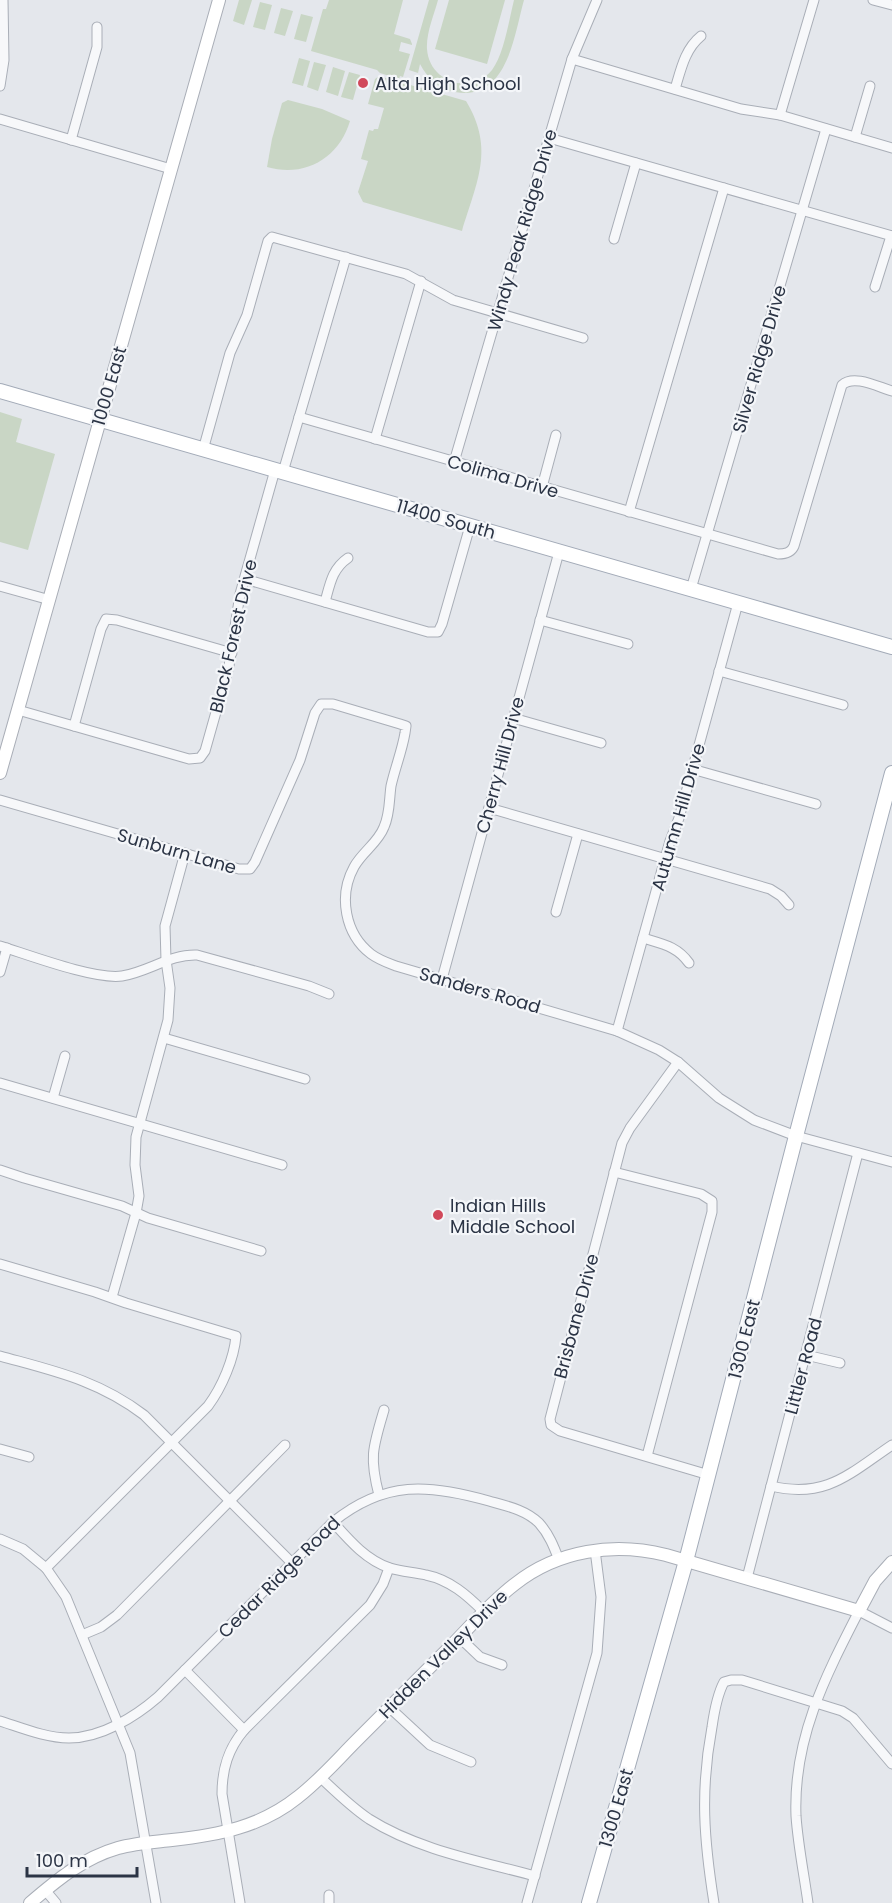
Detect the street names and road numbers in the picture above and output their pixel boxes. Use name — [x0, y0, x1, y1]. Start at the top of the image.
street label: Windy Peak Ridge Drive — [481, 126, 563, 334]
street label: Silver Ridge Drive — [726, 282, 792, 436]
street label: 1000 East — [86, 343, 132, 429]
street label: Colima Drive — [444, 448, 562, 504]
street label: 11400 South — [394, 493, 498, 545]
street label: Black Forest Drive — [203, 557, 263, 715]
street label: Cherry Hill Drive — [470, 694, 530, 836]
street label: Autumn Hill Drive — [645, 740, 711, 894]
street label: Sunburn Lane — [114, 822, 240, 880]
street label: Sanders Road — [416, 961, 544, 1019]
street label: Brisbane Drive — [547, 1251, 605, 1381]
street label: 1300 East — [722, 1297, 766, 1381]
street label: Littler Road — [778, 1315, 828, 1417]
street label: Cedar Ridge Road — [212, 1510, 346, 1644]
street label: Hidden Valley Drive — [373, 1584, 513, 1724]
street label: 1300 East — [593, 1766, 639, 1850]

